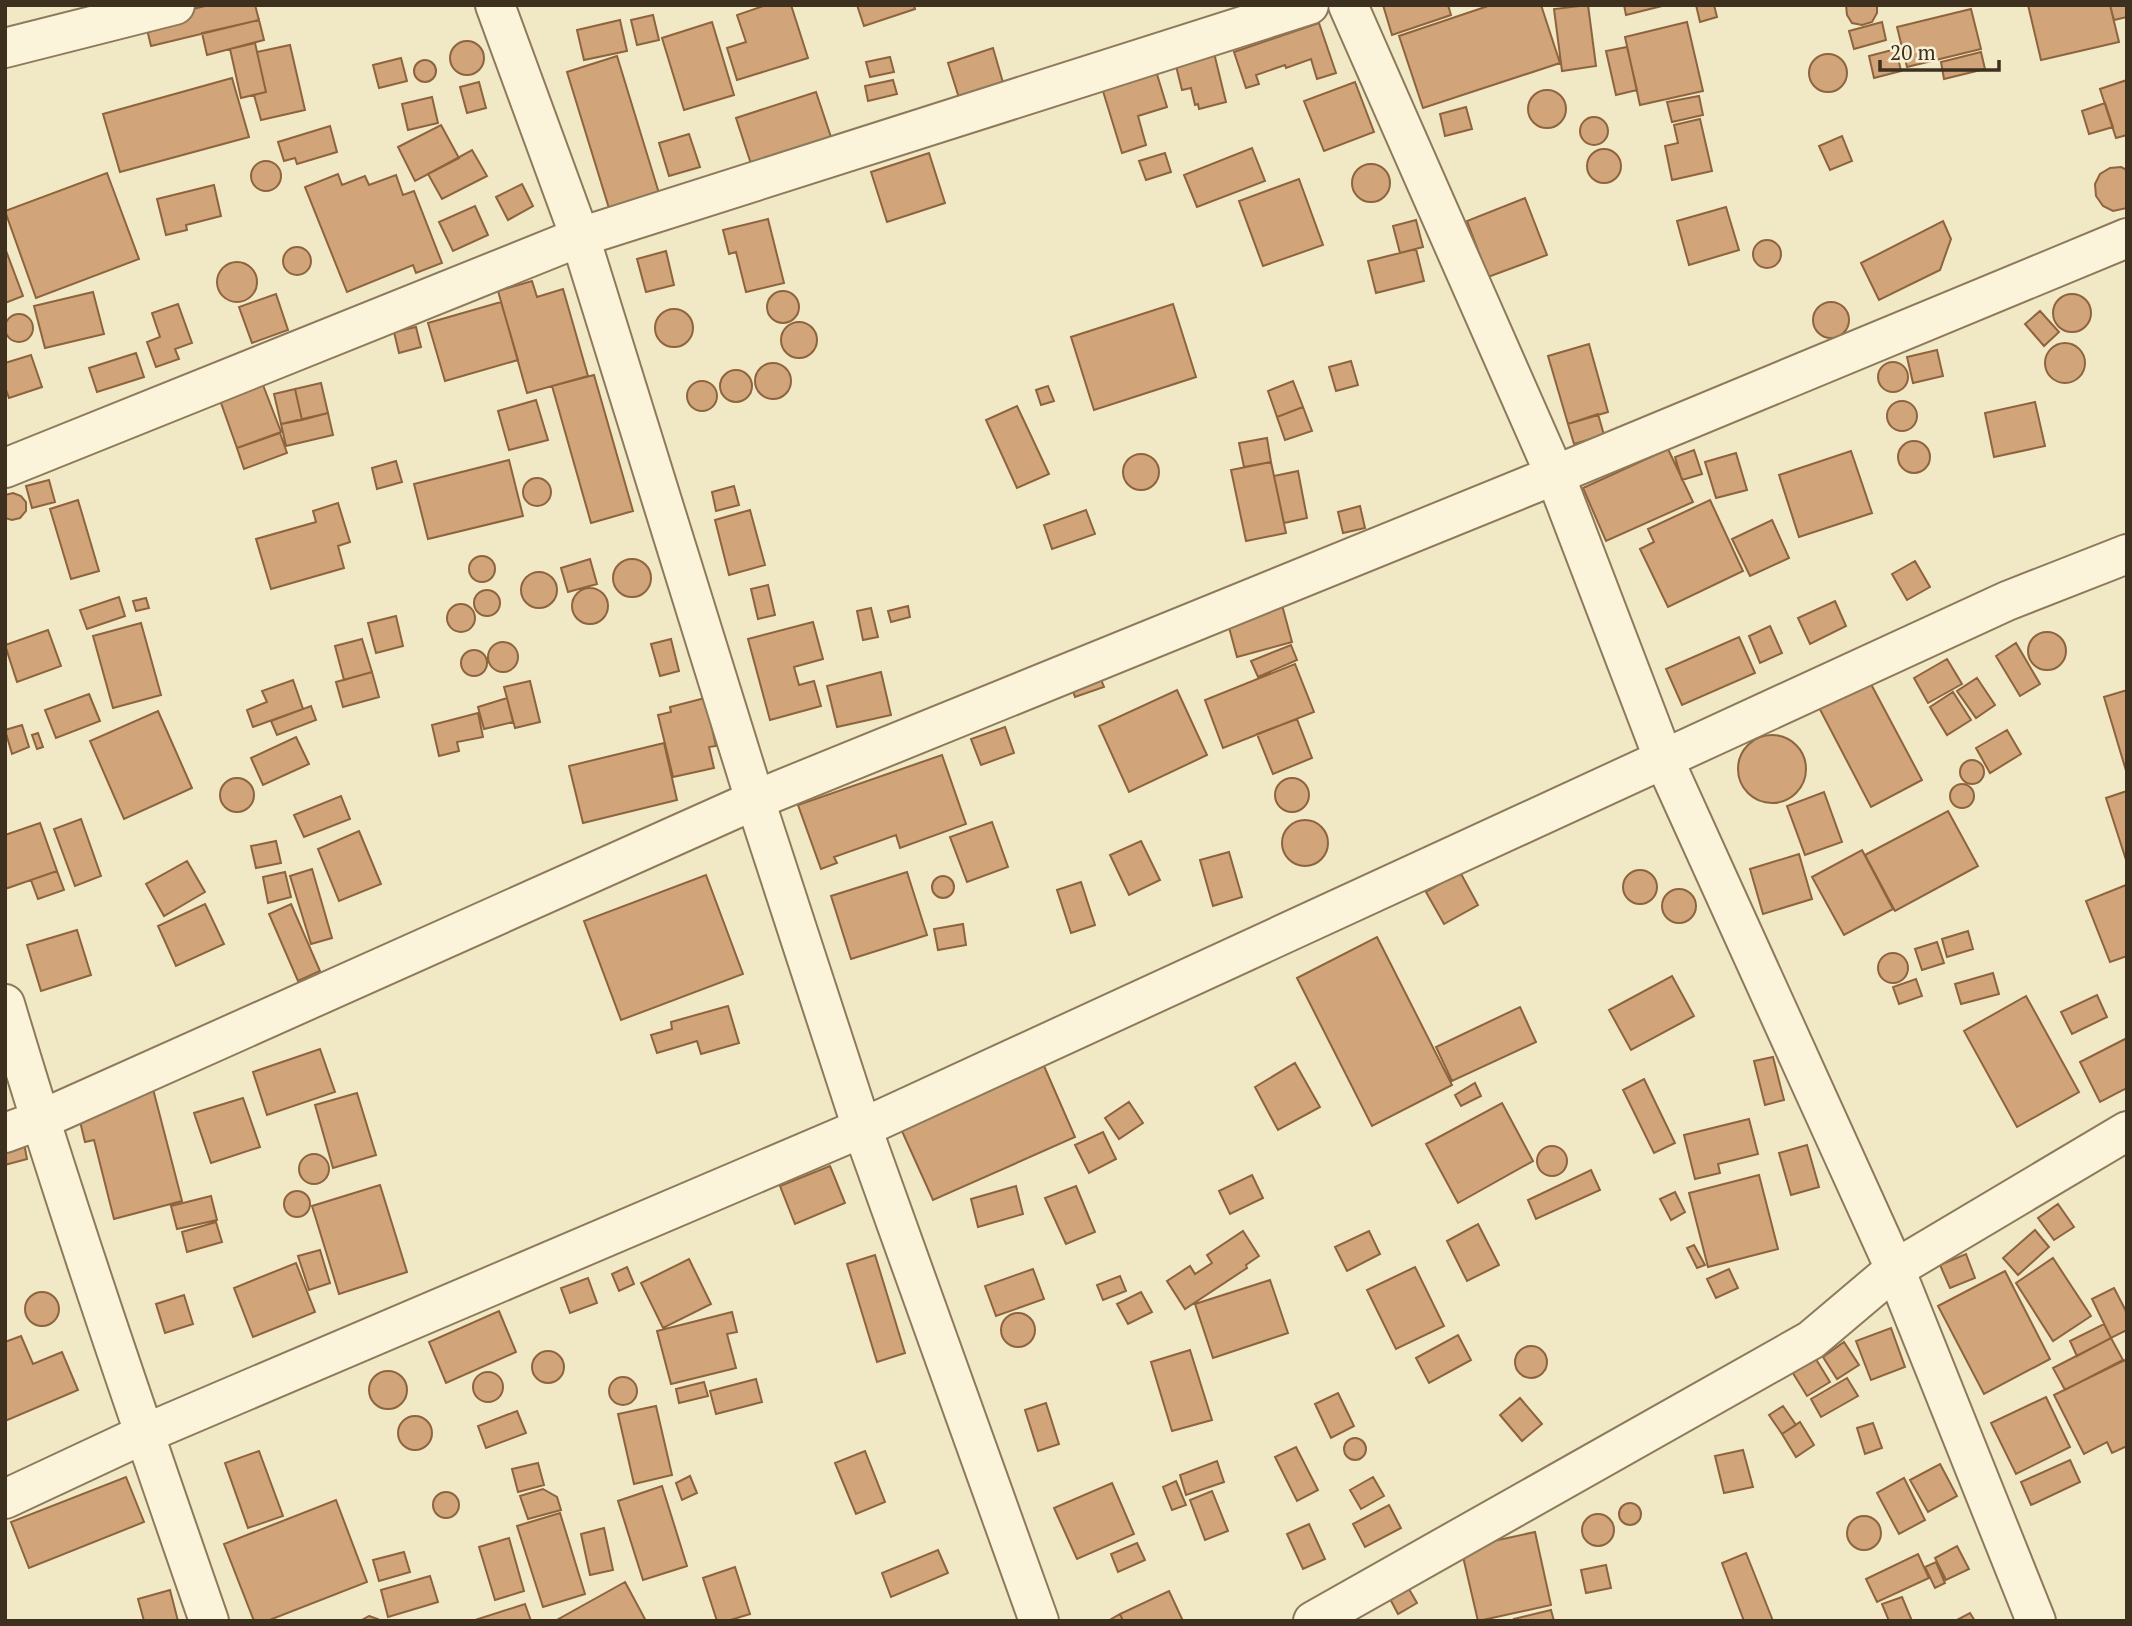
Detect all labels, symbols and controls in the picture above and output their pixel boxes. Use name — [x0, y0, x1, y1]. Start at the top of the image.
scale bar — [1880, 28, 1999, 72]
text: 20 m — [1890, 38, 1936, 66]

